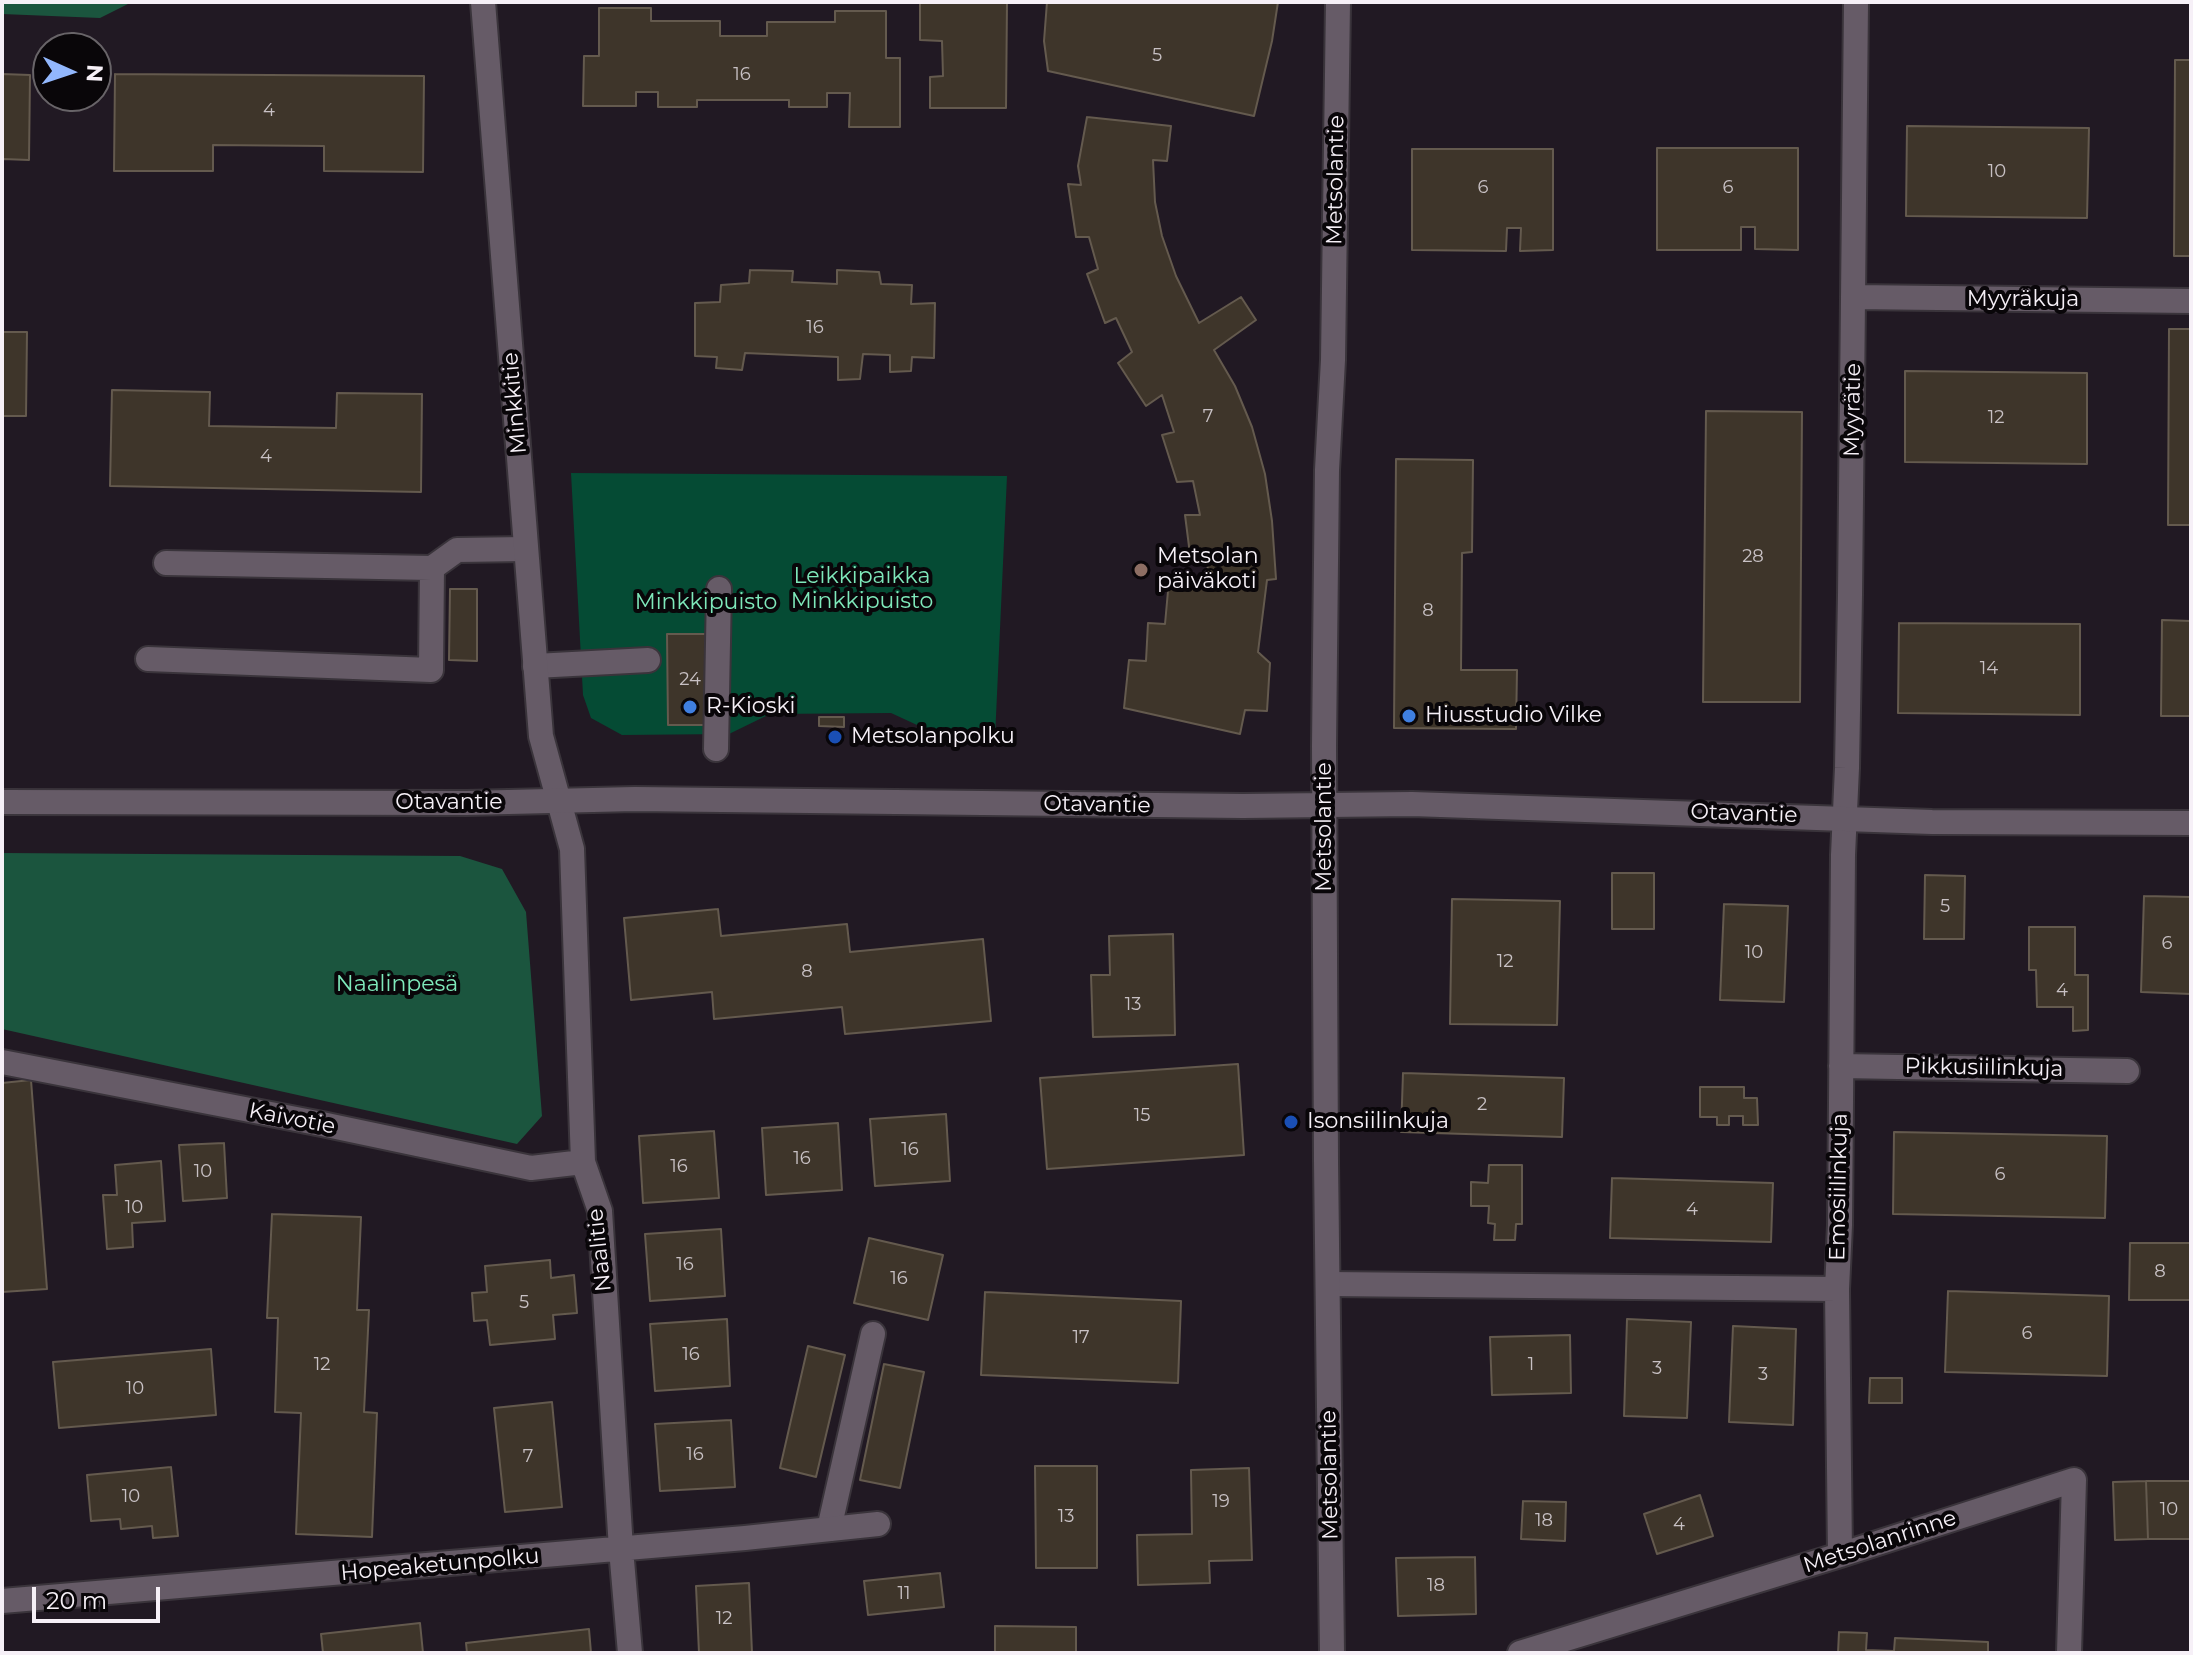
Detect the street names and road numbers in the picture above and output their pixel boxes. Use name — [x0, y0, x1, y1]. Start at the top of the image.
street label: Metsolantie — [1322, 115, 1350, 245]
street label: Myyräkuja — [1967, 287, 2079, 313]
street label: Minkkitie — [497, 351, 533, 455]
street label: Myyrätie — [1839, 363, 1867, 457]
street label: Metsolantie — [1312, 762, 1338, 892]
street label: Otavantie — [395, 790, 503, 816]
street label: Otavantie — [1043, 791, 1151, 819]
street label: Otavantie — [1690, 799, 1798, 829]
street label: Pikkusiilinkuja — [1904, 1053, 2064, 1083]
street label: Kaivotie — [246, 1098, 338, 1140]
street label: Emosiilinkuja — [1825, 1113, 1853, 1261]
street label: Naalitie — [583, 1207, 617, 1293]
street label: Metsolantie — [1316, 1410, 1344, 1540]
street label: Metsolanrinne — [1800, 1505, 1960, 1579]
street label: Hopeaketunpolku — [340, 1543, 540, 1587]

